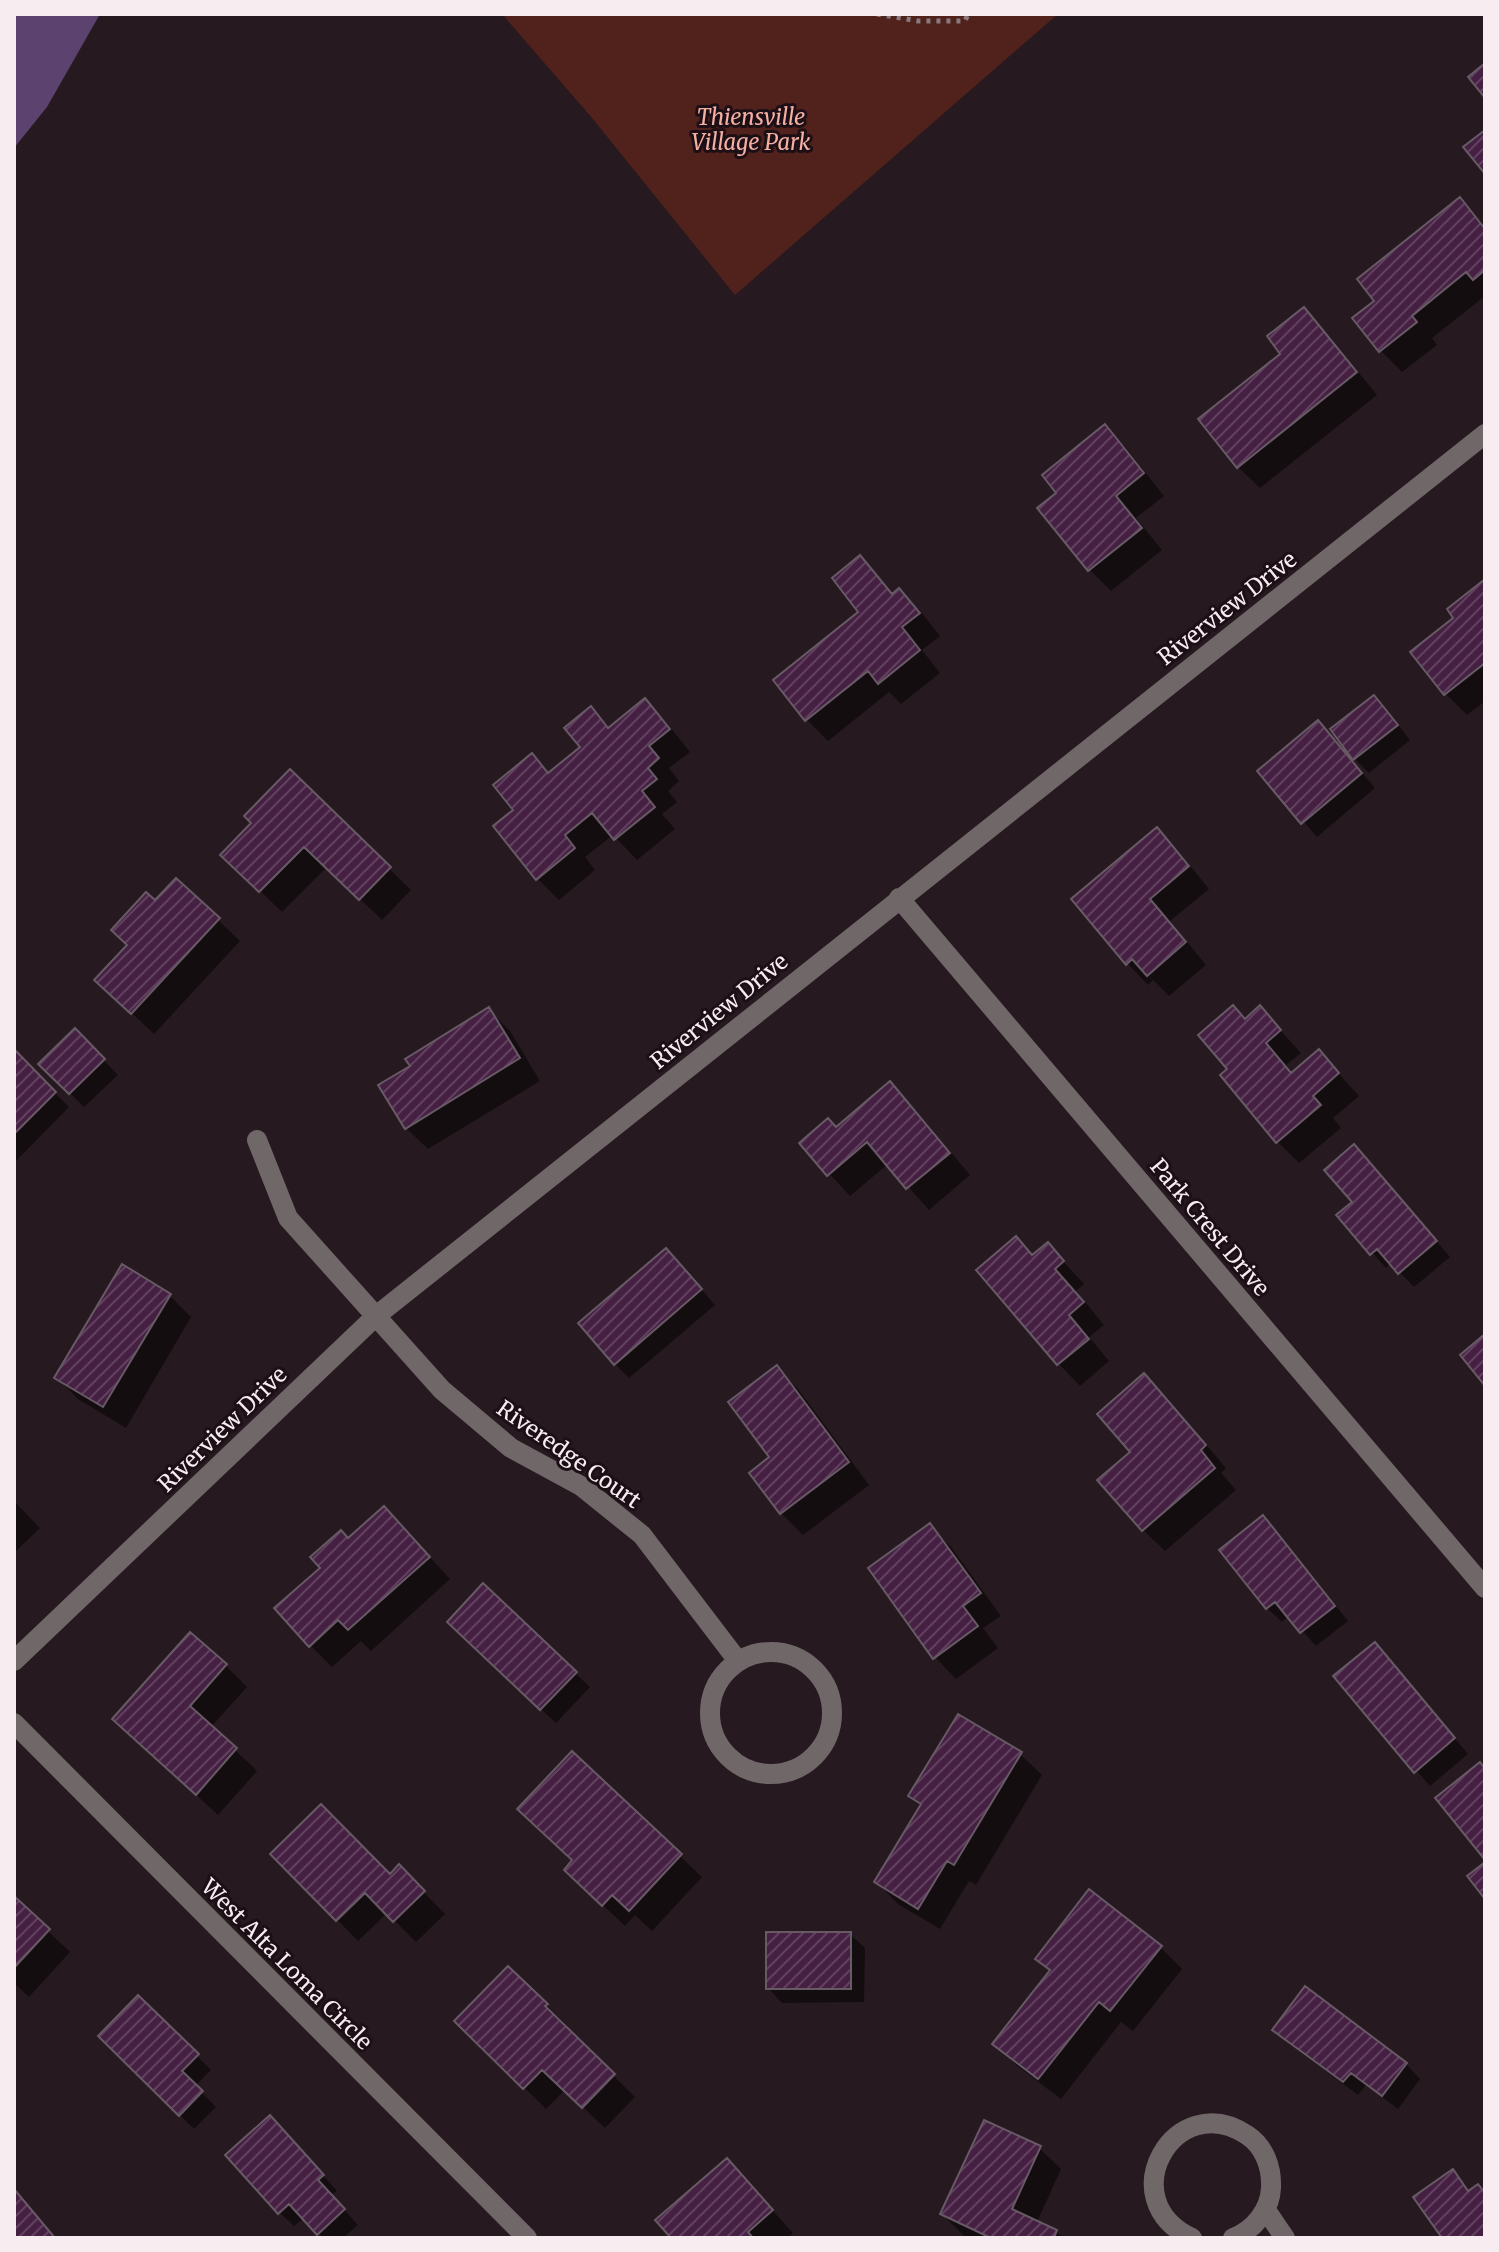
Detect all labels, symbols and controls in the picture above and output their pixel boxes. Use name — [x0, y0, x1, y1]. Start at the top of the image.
park label: Thiensville Village Park — [691, 103, 811, 156]
street label: Riverview Drive — [1152, 545, 1302, 671]
street label: Riverview Drive — [645, 947, 793, 1075]
street label: Park Crest Drive — [1144, 1153, 1276, 1301]
street label: Riverview Drive — [152, 1360, 292, 1498]
street label: Riveredge Court — [492, 1394, 647, 1514]
street label: West Alta Loma Circle — [195, 1872, 378, 2055]

